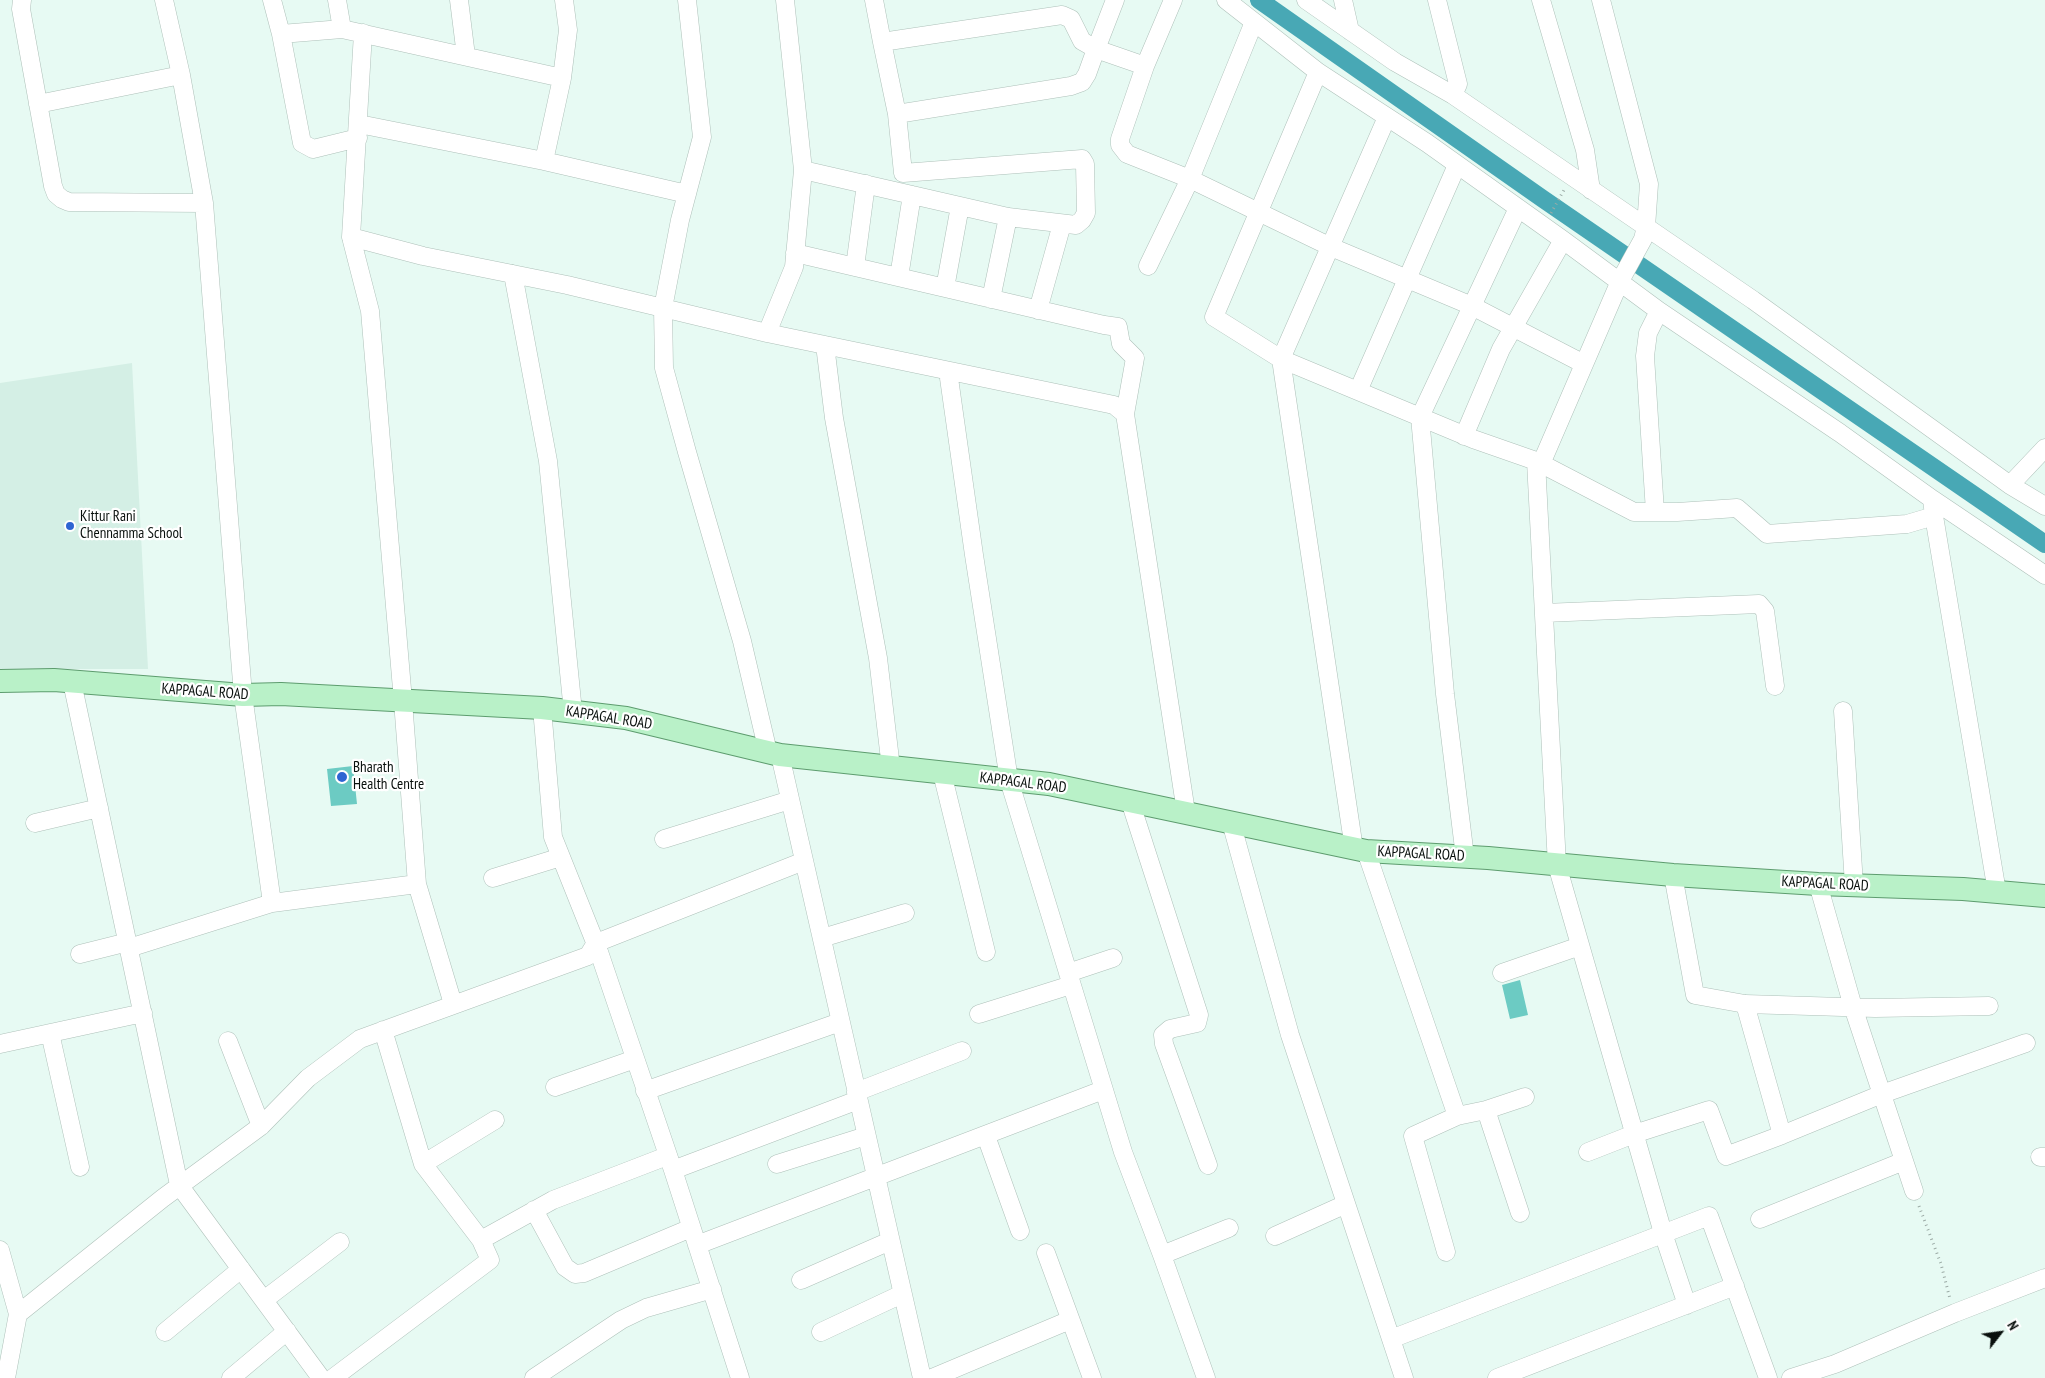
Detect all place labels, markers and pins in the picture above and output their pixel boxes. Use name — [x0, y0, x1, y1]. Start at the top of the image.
place label: Kittur Rani Chennamma School — [80, 508, 182, 543]
marker: Kittur Rani Chennamma School — [64, 520, 76, 532]
place label: Bharath Health Centre — [353, 759, 424, 794]
marker: Bharath Health Centre — [335, 770, 349, 784]

